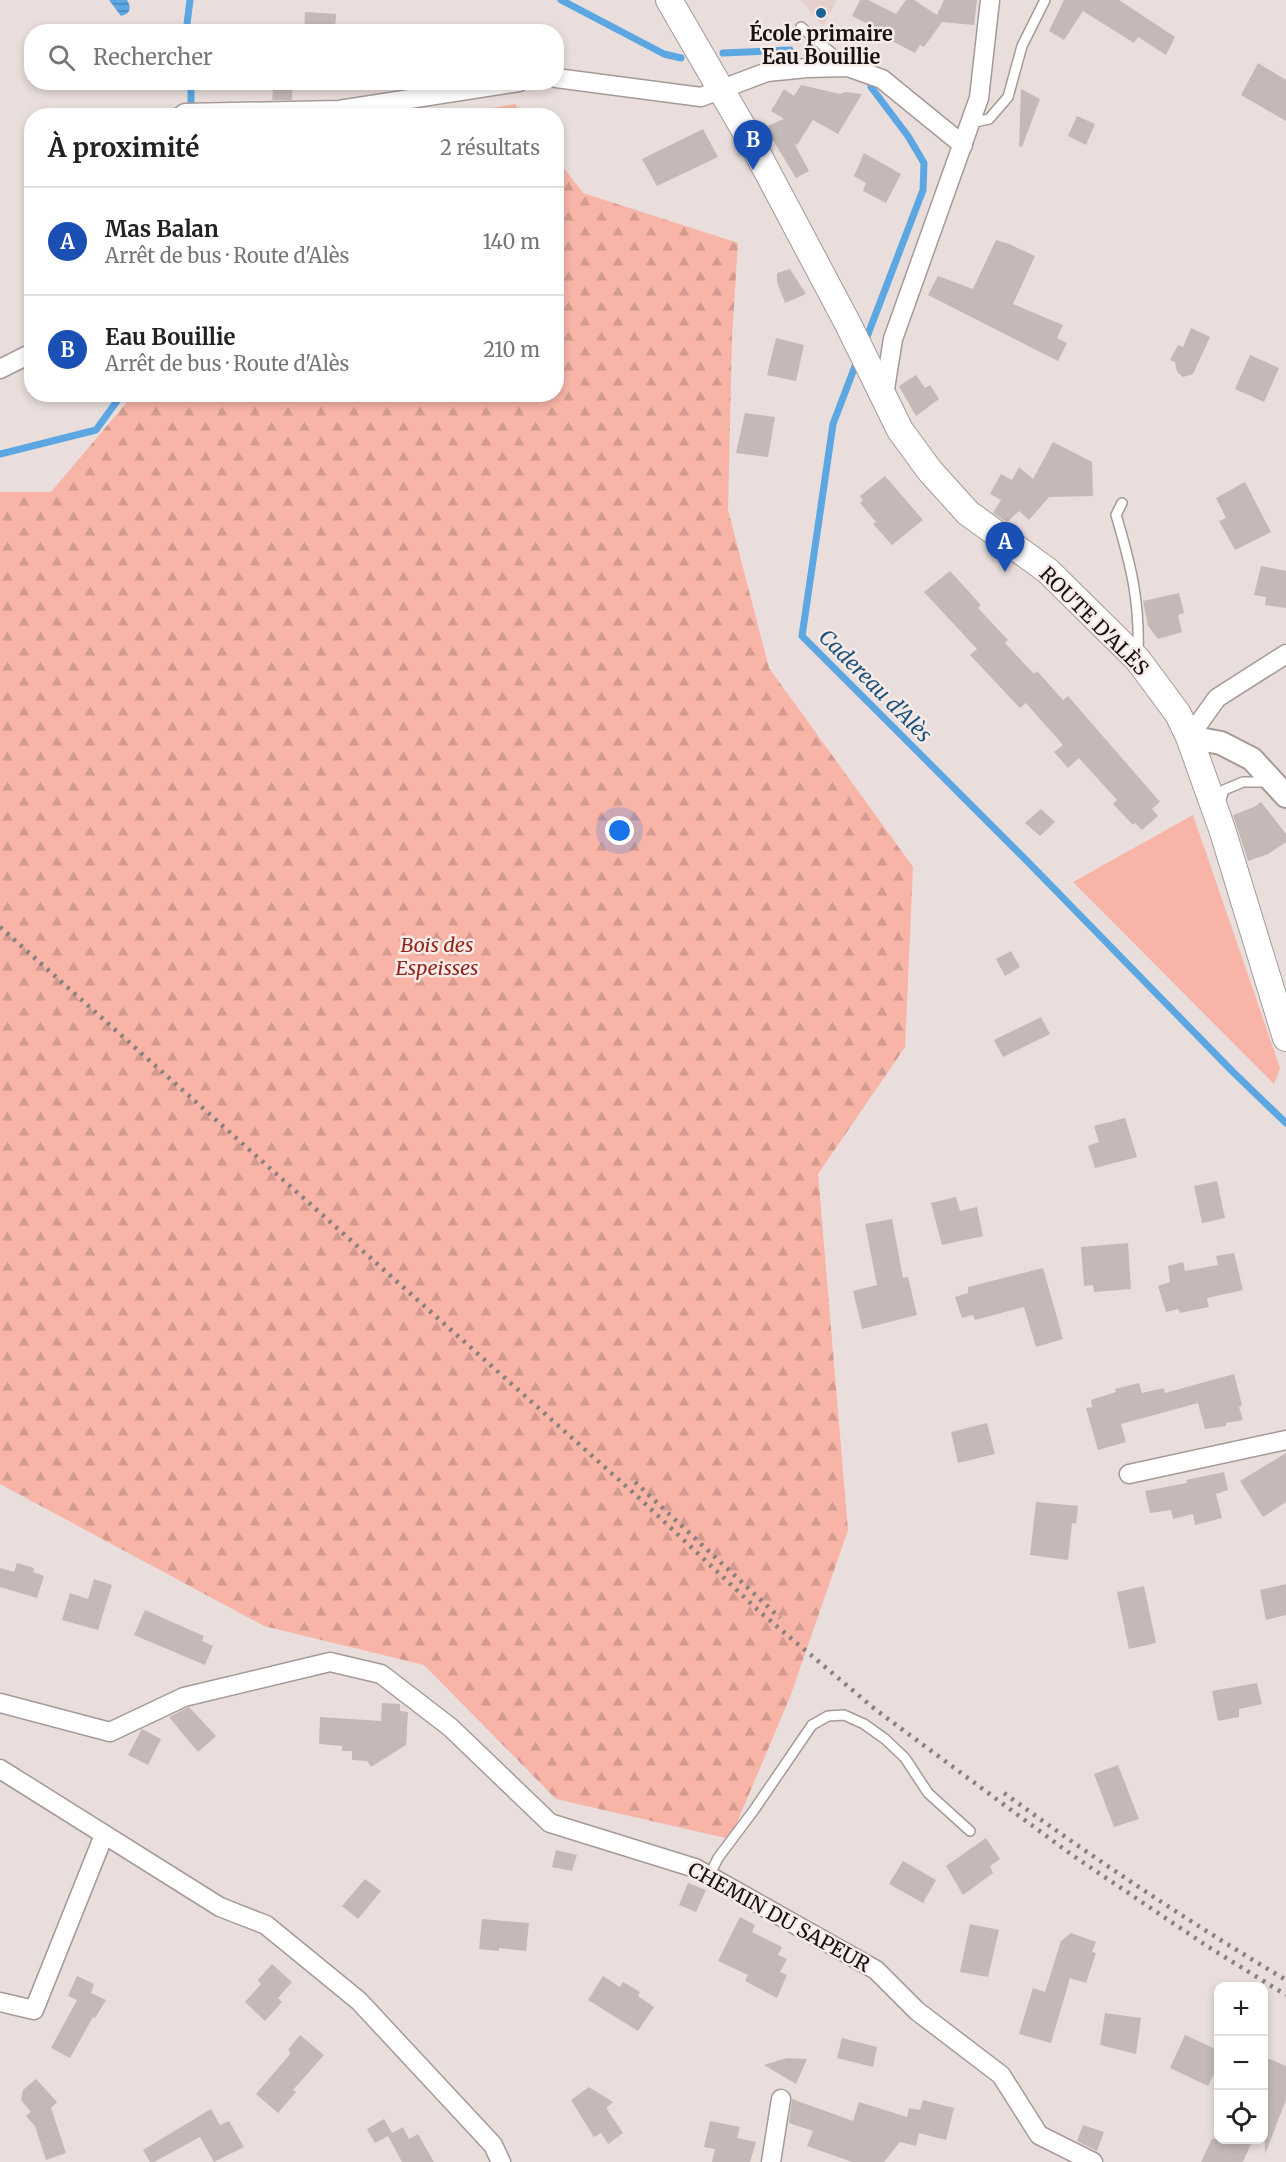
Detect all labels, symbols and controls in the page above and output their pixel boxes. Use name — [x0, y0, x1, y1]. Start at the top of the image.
marker: École primaire Eau Bouillie — [814, 6, 828, 20]
place label: École primaire Eau Bouillie — [749, 19, 893, 69]
search box — [24, 24, 564, 90]
icon: search — [45, 41, 78, 74]
text: Rechercher — [93, 43, 213, 71]
pin: B — [734, 120, 772, 170]
text: À proximité — [48, 131, 199, 164]
text: 2 résultats — [440, 135, 540, 160]
text: Mas Balan — [105, 215, 219, 243]
text: A — [60, 229, 75, 254]
text: 140 m — [483, 229, 540, 254]
text: Arrêt de bus · Route d'Alès — [105, 243, 349, 268]
text: Eau Bouillie — [105, 323, 235, 351]
text: B — [61, 337, 74, 362]
text: 210 m — [483, 337, 540, 362]
text: Arrêt de bus · Route d'Alès — [105, 351, 349, 376]
pin: A — [986, 522, 1024, 572]
street label: ROUTE D'ALÈS — [1035, 560, 1156, 680]
water label: Cadereau d'Alès — [813, 623, 938, 748]
your location — [605, 816, 634, 845]
park label: Bois des Espeisses — [396, 932, 478, 980]
street label: CHEMIN DU SAPEUR — [684, 1856, 875, 1977]
map controls — [1214, 1982, 1268, 2144]
button: + — [1214, 1982, 1268, 2036]
button: − — [1214, 2036, 1268, 2090]
button: locate — [1214, 2090, 1268, 2144]

